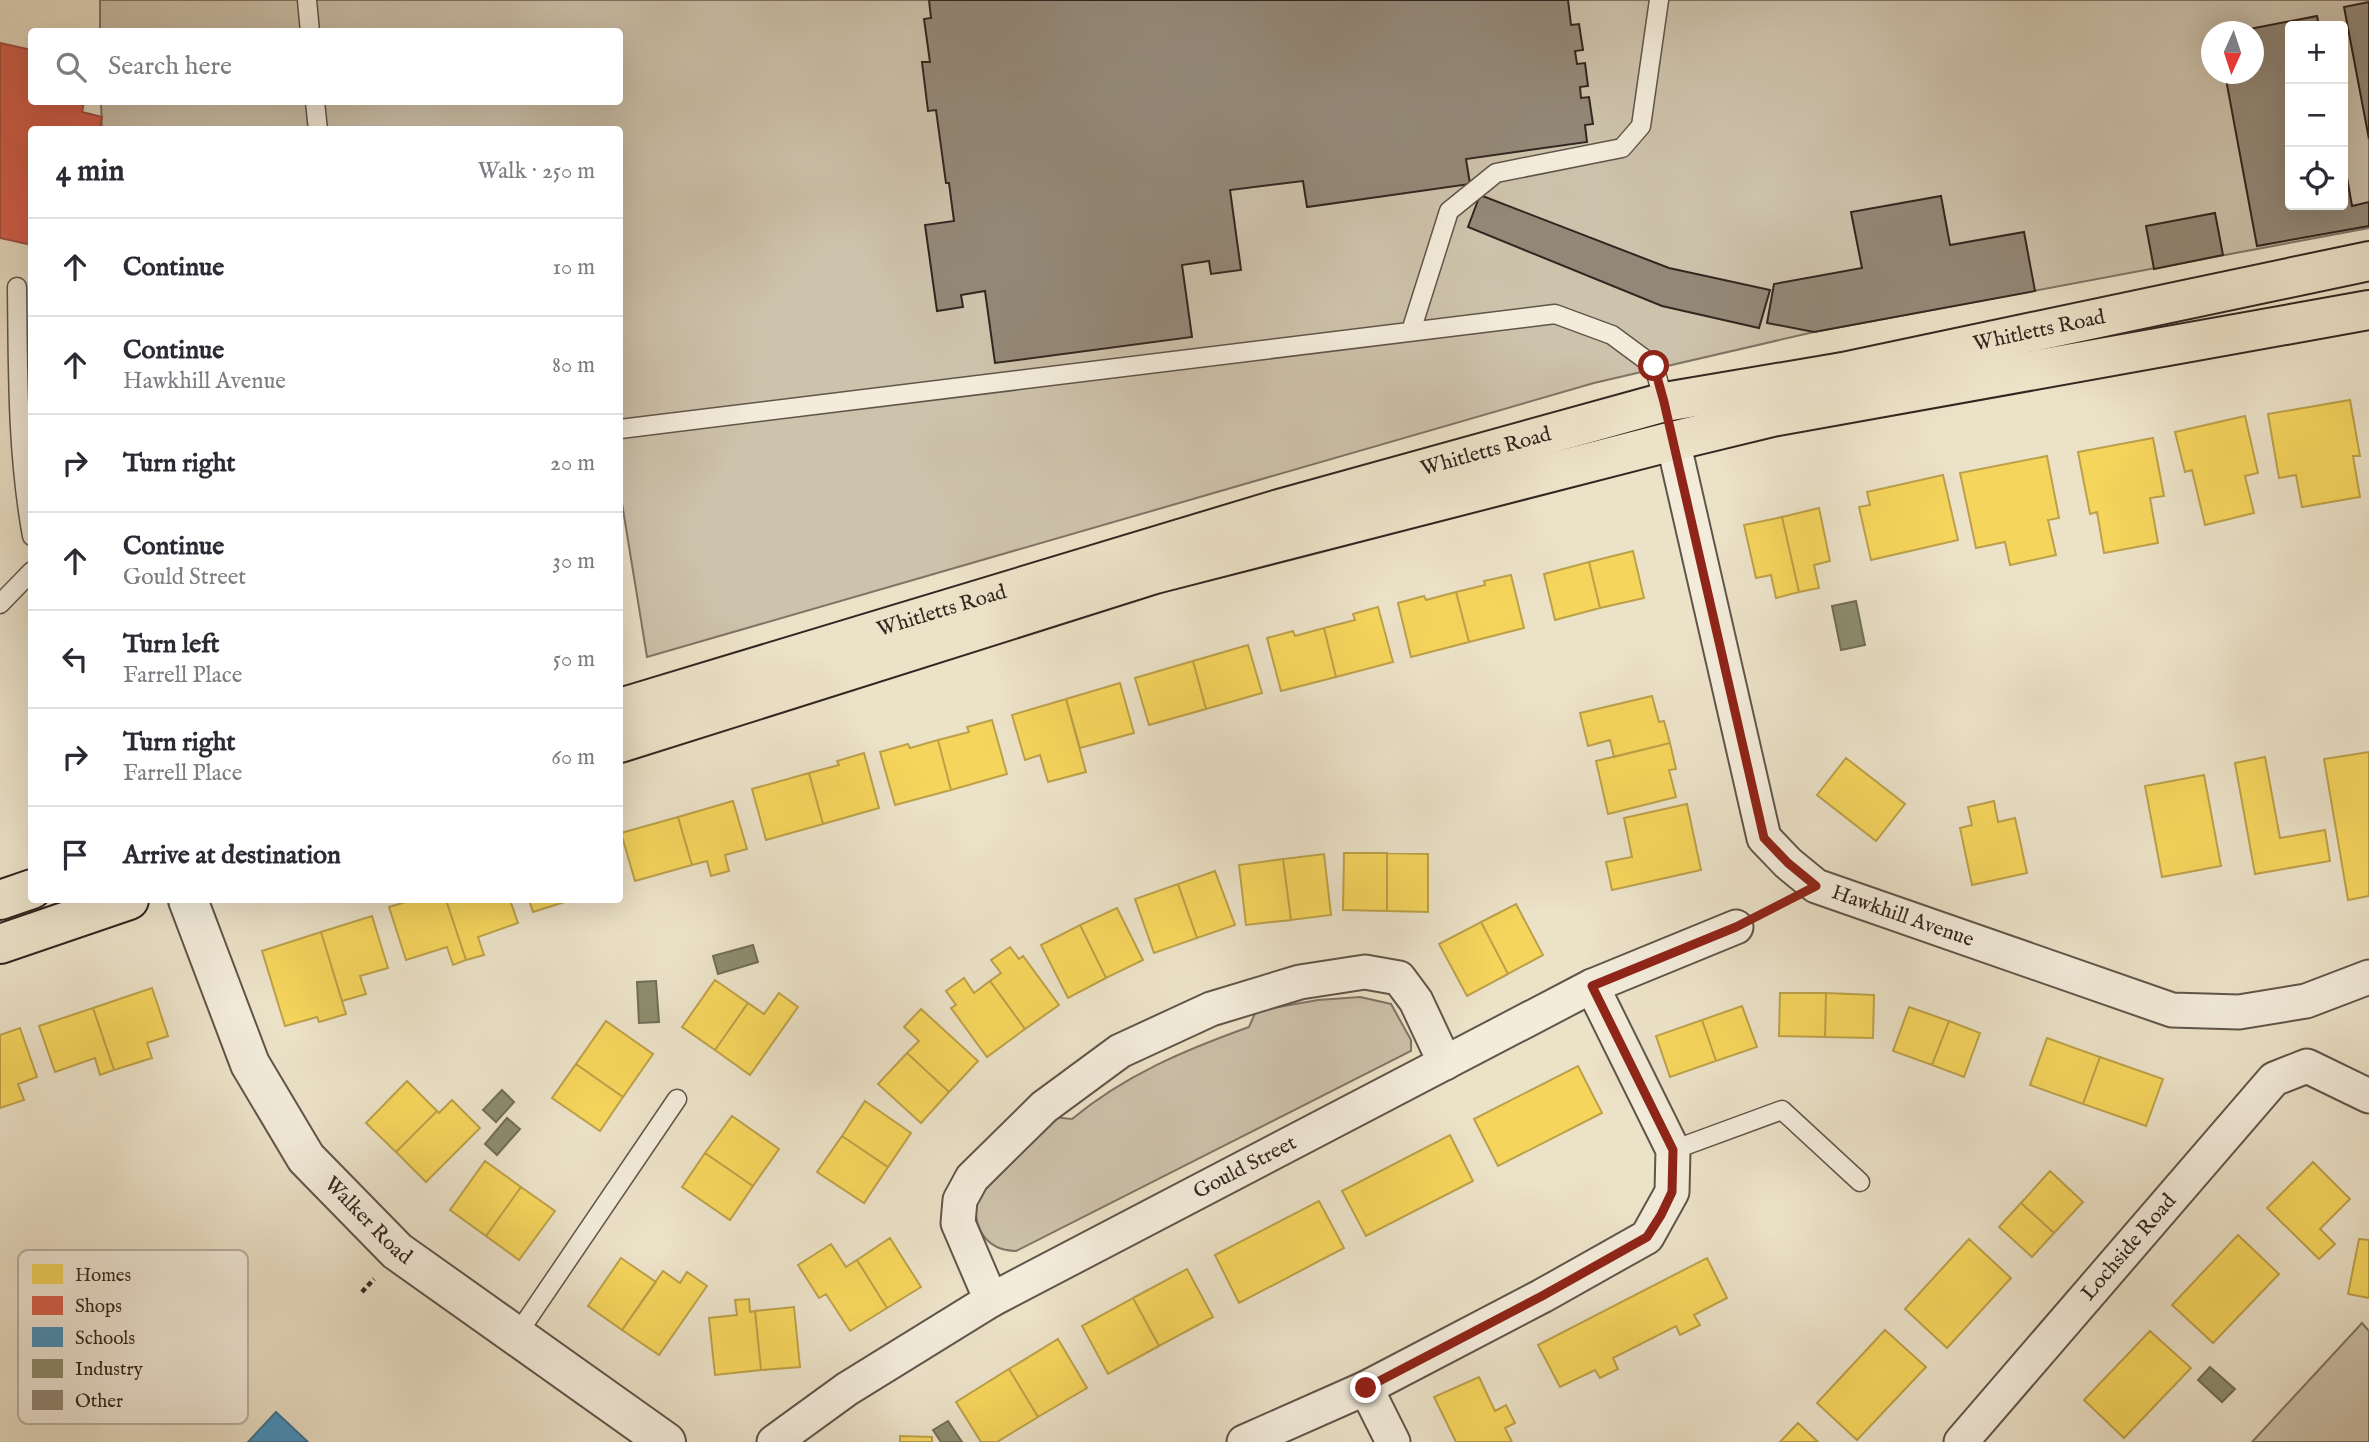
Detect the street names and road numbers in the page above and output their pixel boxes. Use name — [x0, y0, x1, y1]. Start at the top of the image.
street label: Whitletts Road — [1971, 303, 2108, 358]
street label: Whitletts Road — [1418, 421, 1555, 483]
street label: Whitletts Road — [874, 578, 1011, 643]
street label: Hawkhill Avenue — [1828, 879, 1978, 954]
street label: Gould Street — [1189, 1129, 1301, 1205]
street label: Walker Road — [318, 1171, 418, 1271]
street label: Lochside Road — [2075, 1188, 2183, 1306]

